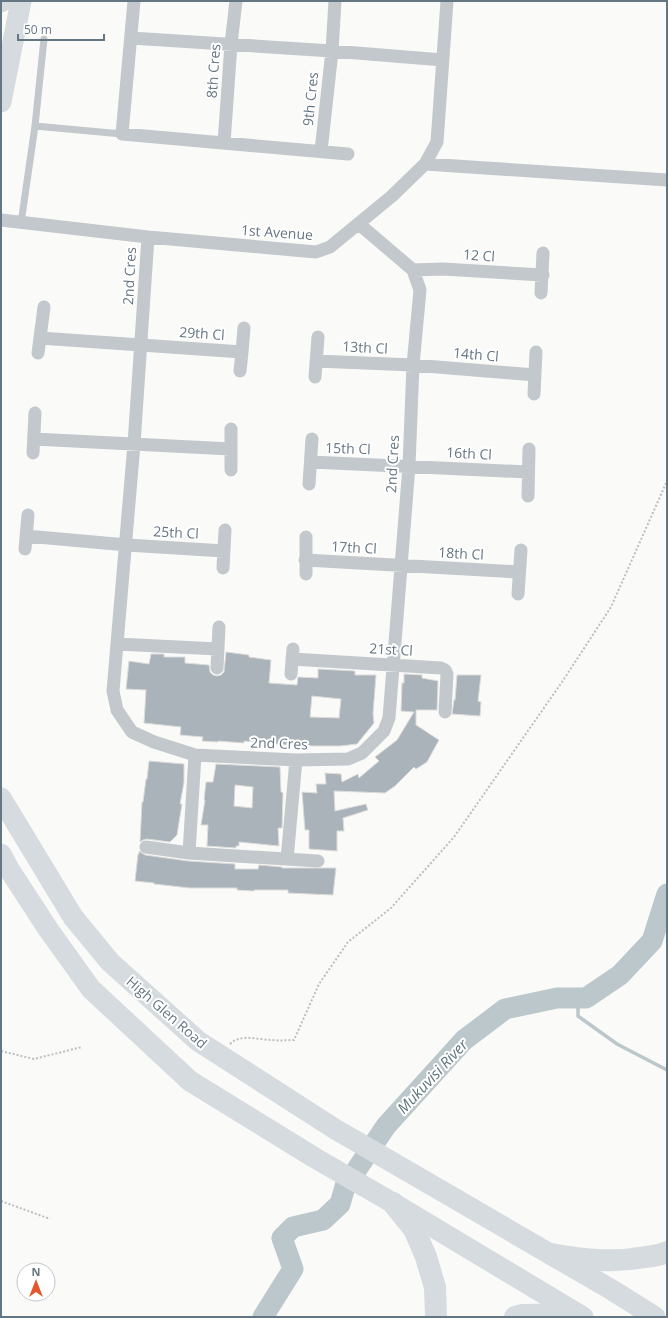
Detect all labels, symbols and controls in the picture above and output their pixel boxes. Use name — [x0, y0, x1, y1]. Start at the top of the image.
scale bar — [18, 16, 104, 42]
text: 50 m — [24, 21, 52, 38]
street label: 8th Cres — [202, 43, 224, 99]
street label: 9th Cres — [298, 71, 322, 127]
street label: 1st Avenue — [240, 220, 314, 244]
street label: 12 Cl — [462, 244, 496, 266]
street label: 2nd Cres — [118, 246, 140, 305]
street label: 29th Cl — [179, 322, 225, 344]
street label: 13th Cl — [342, 336, 388, 358]
street label: 14th Cl — [452, 343, 500, 365]
street label: 2nd Cres — [381, 434, 403, 493]
street label: 15th Cl — [325, 438, 371, 458]
street label: 16th Cl — [446, 442, 492, 464]
street label: 25th Cl — [153, 521, 199, 543]
street label: 17th Cl — [331, 536, 377, 558]
street label: 18th Cl — [438, 542, 484, 564]
street label: 21st Cl — [369, 638, 413, 660]
street label: 2nd Cres — [250, 732, 309, 754]
street label: High Glen Road — [123, 972, 211, 1052]
water label: Mukuvisi River — [392, 1034, 472, 1117]
north arrow — [16, 1262, 56, 1302]
text: N — [32, 1264, 40, 1279]

